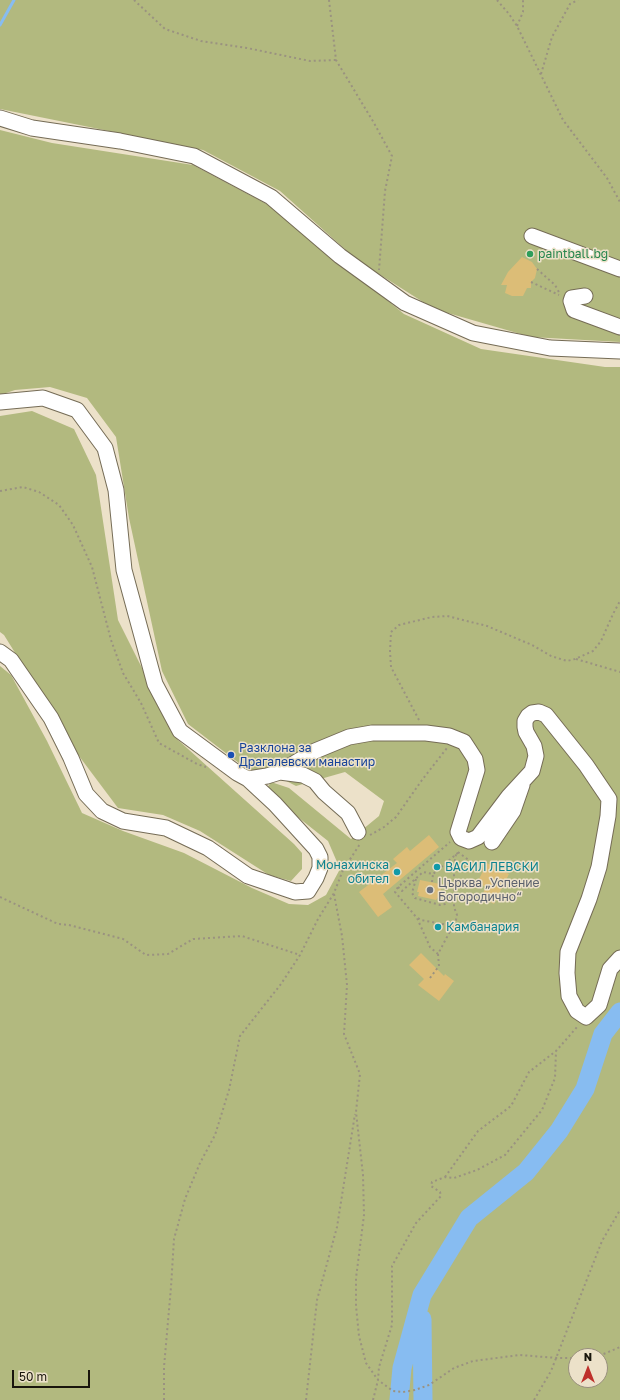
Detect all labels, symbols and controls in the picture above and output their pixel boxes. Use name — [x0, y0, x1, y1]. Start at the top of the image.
place label: paintball.bg — [538, 247, 608, 261]
marker: paintball.bg — [525, 249, 535, 259]
place label: Разклона за Драгалевски манастир — [239, 741, 375, 769]
marker: Разклона за Драгалевски манастир — [226, 750, 236, 760]
place label: Монахинска обител — [316, 858, 389, 886]
place label: ВАСИЛ ЛЕВСКИ — [445, 860, 539, 874]
marker: ВАСИЛ ЛЕВСКИ — [432, 862, 442, 872]
marker: Монахинска обител — [392, 867, 402, 877]
place label: Църква „Успение Богородично“ — [438, 876, 540, 904]
marker: Църква „Успение Богородично“ — [425, 885, 435, 895]
place label: Камбанария — [446, 920, 519, 934]
marker: Камбанария — [433, 922, 443, 932]
north arrow — [568, 1348, 608, 1388]
text: N — [584, 1350, 592, 1363]
scale bar — [14, 1362, 92, 1388]
text: 50 m — [19, 1369, 47, 1384]

